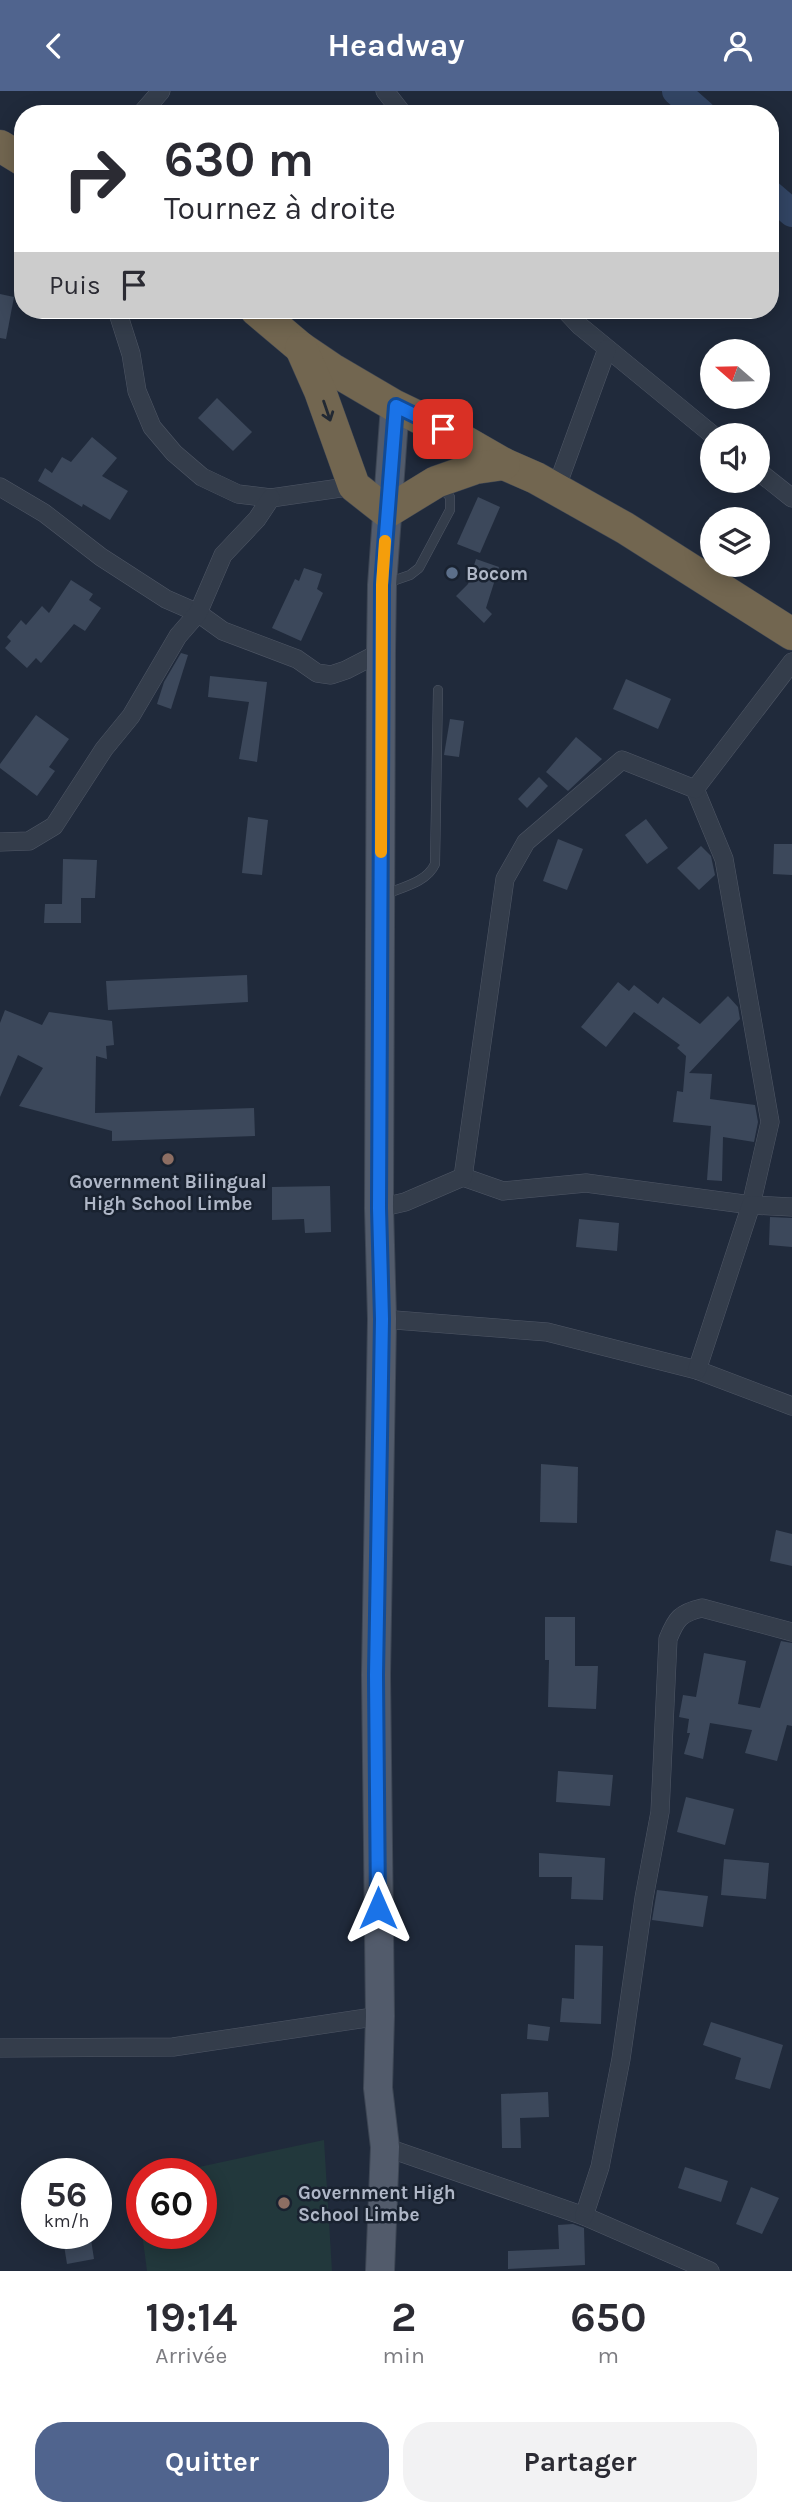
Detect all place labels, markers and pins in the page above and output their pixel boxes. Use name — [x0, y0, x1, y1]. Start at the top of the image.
pin — [413, 399, 473, 459]
place label: Bocom — [466, 563, 528, 585]
marker: Bocom — [444, 565, 460, 581]
marker: Government Bilingual High School Limbe — [160, 1151, 176, 1167]
place label: Government Bilingual High School Limbe — [69, 1171, 267, 1215]
place label: Government High School Limbe — [298, 2182, 456, 2226]
marker: Government High School Limbe — [276, 2195, 292, 2211]

